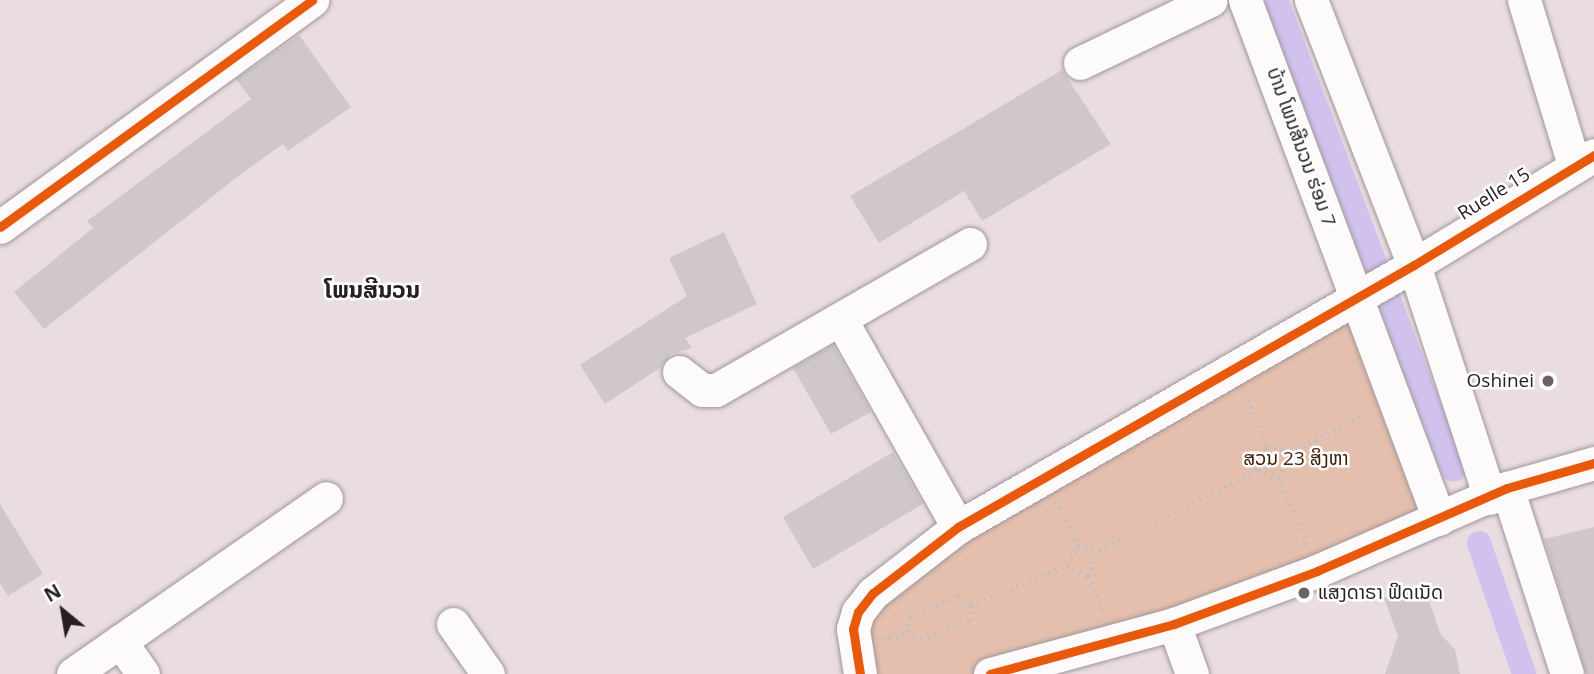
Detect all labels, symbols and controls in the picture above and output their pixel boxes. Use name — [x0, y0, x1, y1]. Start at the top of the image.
street label: ບ້ານ ໂພນສີນວນ ຮ່ອມ 7 — [1262, 64, 1340, 230]
street label: Ruelle 15 — [1454, 163, 1534, 225]
district label: ໂພນສີນວນ — [324, 275, 420, 303]
place label: Oshinei — [1467, 370, 1534, 392]
marker: Oshinei — [1540, 373, 1556, 389]
park label: ສວນ 23 ສິງຫາ — [1243, 448, 1349, 470]
north arrow — [28, 576, 98, 646]
text: N — [39, 578, 66, 608]
place label: ແສງດາຣາ ຟິດເນັດ — [1318, 582, 1443, 604]
marker: ແສງດາຣາ ຟິດເນັດ — [1296, 585, 1312, 601]

